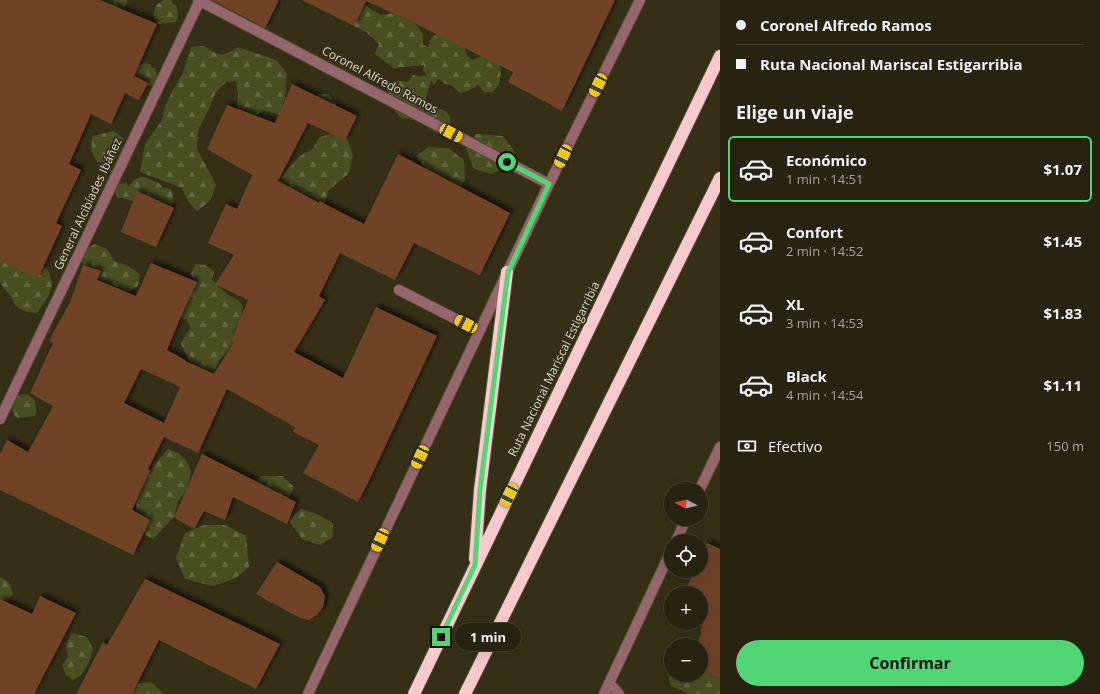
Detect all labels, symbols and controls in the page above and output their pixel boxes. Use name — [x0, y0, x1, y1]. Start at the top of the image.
text: Coronel Alfredo Ramos — [760, 15, 932, 35]
street label: Coronel Alfredo Ramos — [319, 42, 442, 118]
text: Ruta Nacional Mariscal Estigarribia — [760, 54, 1023, 74]
car — [587, 72, 609, 98]
text: Elige un viaje — [736, 100, 854, 124]
car — [438, 122, 464, 144]
street label: General Alcibíades Ibáñez — [49, 135, 126, 273]
car — [552, 143, 574, 169]
text: Económico — [786, 150, 867, 170]
icon: car — [738, 151, 774, 187]
route start — [498, 153, 516, 171]
text: $1.07 — [1043, 159, 1082, 179]
text: 1 min · 14:51 — [786, 170, 863, 188]
text: Confort — [786, 222, 843, 242]
icon: car — [738, 223, 774, 259]
text: $1.45 — [1043, 231, 1082, 251]
text: 2 min · 14:52 — [786, 242, 863, 260]
street label: Ruta Nacional Mariscal Estigarribia — [504, 278, 604, 459]
text: XL — [786, 294, 804, 314]
icon: car — [738, 295, 774, 331]
text: $1.83 — [1043, 303, 1082, 323]
car — [453, 313, 479, 335]
text: 3 min · 14:53 — [786, 314, 863, 332]
text: Black — [786, 366, 827, 386]
icon: car — [738, 367, 774, 403]
text: $1.11 — [1043, 375, 1082, 395]
text: 4 min · 14:54 — [786, 386, 863, 404]
icon: cash — [736, 435, 758, 457]
text: Efectivo — [768, 436, 823, 456]
text: 150 m — [1046, 437, 1084, 455]
car — [409, 444, 431, 470]
car — [498, 482, 520, 508]
north arrow — [664, 482, 708, 526]
map controls — [664, 482, 708, 682]
car — [369, 527, 391, 553]
button: locate — [664, 534, 708, 578]
button: + — [664, 586, 708, 630]
callout: 1 min — [455, 623, 521, 651]
route end — [432, 628, 450, 646]
text: 1 min — [470, 628, 506, 646]
button: − — [664, 638, 708, 682]
button: Confirmar — [736, 640, 1084, 686]

